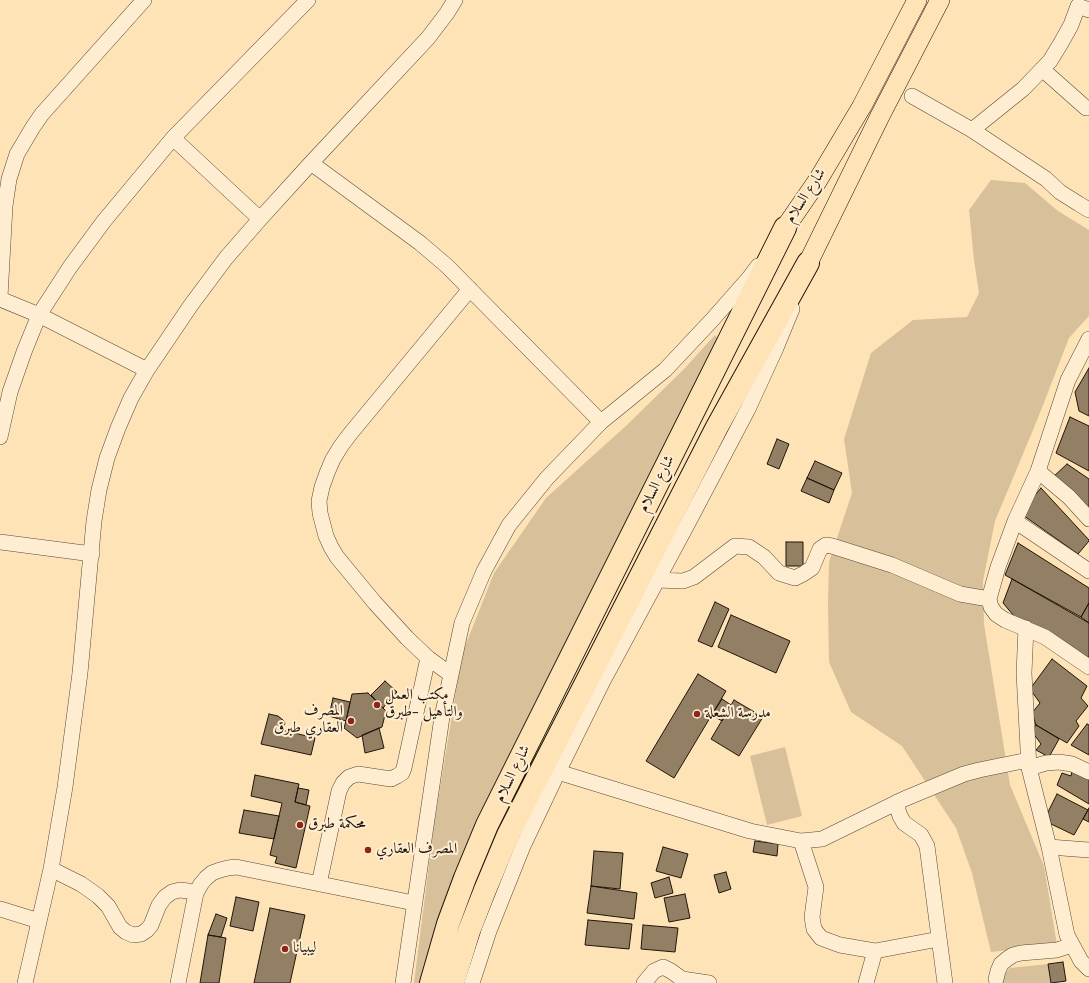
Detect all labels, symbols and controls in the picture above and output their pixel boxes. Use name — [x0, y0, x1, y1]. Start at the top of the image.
street label: شارع السلام — [782, 165, 830, 227]
street label: شارع السلام — [635, 452, 679, 516]
place label: مكتب العمل والتأهيل -طبرق — [385, 687, 463, 722]
marker: مكتب العمل والتأهيل -طبرق — [372, 700, 382, 710]
place label: المصرف العقاري طبرق — [274, 703, 343, 738]
place label: مدرسة الشعلة — [705, 705, 771, 723]
marker: مدرسة الشعلة — [692, 709, 702, 719]
marker: المصرف العقاري طبرق — [346, 716, 356, 726]
street label: شارع السلام — [491, 742, 535, 806]
place label: محكمة طبرق — [308, 816, 366, 834]
marker: محكمة طبرق — [295, 820, 305, 830]
place label: المصرف العقاري — [376, 841, 457, 859]
marker: المصرف العقاري — [363, 845, 373, 855]
place label: ليبيانا — [293, 940, 316, 958]
marker: ليبيانا — [280, 944, 290, 954]

